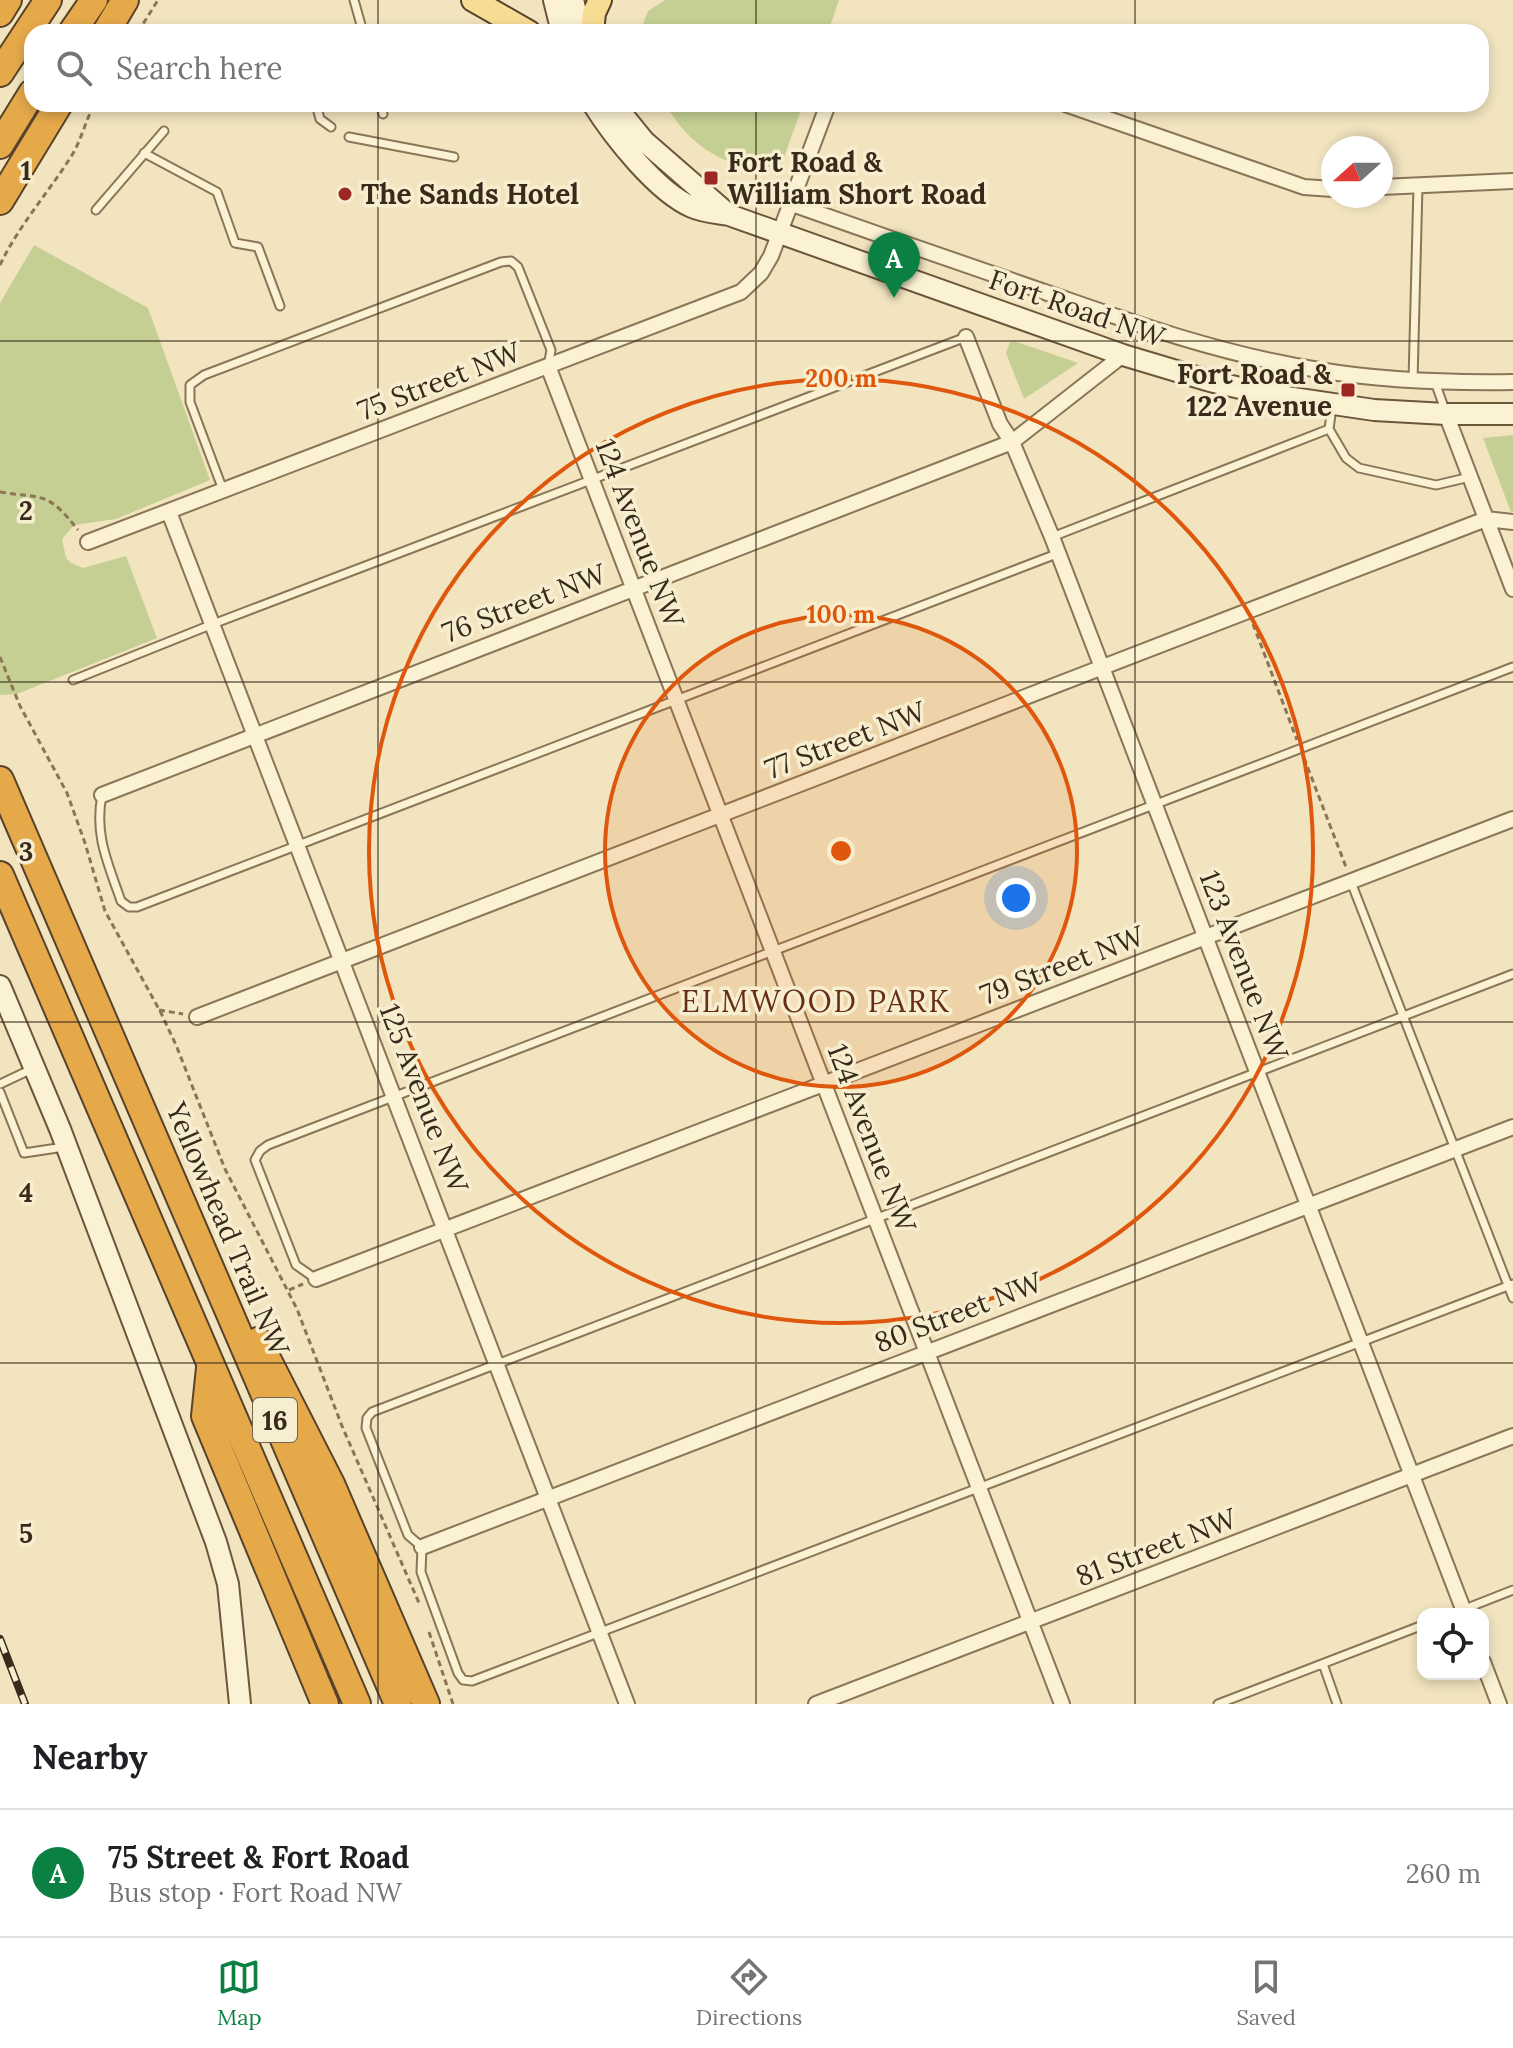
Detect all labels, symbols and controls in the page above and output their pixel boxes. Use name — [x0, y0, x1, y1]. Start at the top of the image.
search box — [24, 24, 1489, 112]
icon: search — [52, 46, 96, 90]
text: Search here — [116, 49, 283, 87]
north arrow — [1321, 136, 1393, 208]
place label: Fort Road & William Short Road — [727, 144, 987, 212]
text: 1 — [21, 154, 31, 187]
marker: Fort Road & William Short Road — [702, 169, 720, 187]
place label: The Sands Hotel — [361, 176, 579, 212]
marker: The Sands Hotel — [336, 185, 354, 203]
pin: A — [868, 232, 920, 298]
street label: Fort Road NW — [984, 261, 1171, 355]
street label: 75 Street NW — [353, 333, 527, 429]
place label: Fort Road & 122 Avenue — [1177, 356, 1332, 424]
text: 200 m — [805, 363, 877, 394]
marker: Fort Road & 122 Avenue — [1339, 381, 1357, 399]
street label: 124 Avenue NW — [588, 434, 693, 633]
text: 2 — [19, 494, 33, 527]
street label: 76 Street NW — [437, 555, 612, 651]
text: 100 m — [807, 599, 875, 630]
street label: 77 Street NW — [760, 692, 931, 787]
text: 3 — [19, 835, 33, 868]
centre of rings — [827, 837, 855, 865]
street label: 123 Avenue NW — [1191, 865, 1297, 1066]
your location — [996, 878, 1036, 918]
street label: 79 Street NW — [975, 917, 1150, 1013]
district label: ELMWOOD PARK — [681, 982, 951, 1020]
street label: 125 Avenue NW — [371, 998, 477, 1199]
street label: 124 Avenue NW — [820, 1039, 925, 1238]
street label: Yellowhead Trail NW — [158, 1096, 298, 1362]
text: 4 — [19, 1176, 33, 1209]
street label: 80 Street NW — [869, 1263, 1048, 1360]
road number: 16 — [253, 1398, 297, 1442]
street label: 81 Street NW — [1071, 1499, 1243, 1594]
text: 5 — [19, 1517, 33, 1550]
map controls — [1417, 1608, 1489, 1680]
button: locate — [1417, 1608, 1489, 1680]
text: Nearby — [32, 1735, 148, 1778]
text: 75 Street & Fort Road — [108, 1838, 409, 1876]
text: A — [49, 1857, 67, 1890]
text: 260 m — [1406, 1857, 1481, 1890]
text: Bus stop · Fort Road NW — [108, 1876, 402, 1909]
tab: Map — [217, 1955, 262, 2031]
tab: Directions — [696, 1955, 802, 2031]
tab: Saved — [1236, 1955, 1296, 2031]

